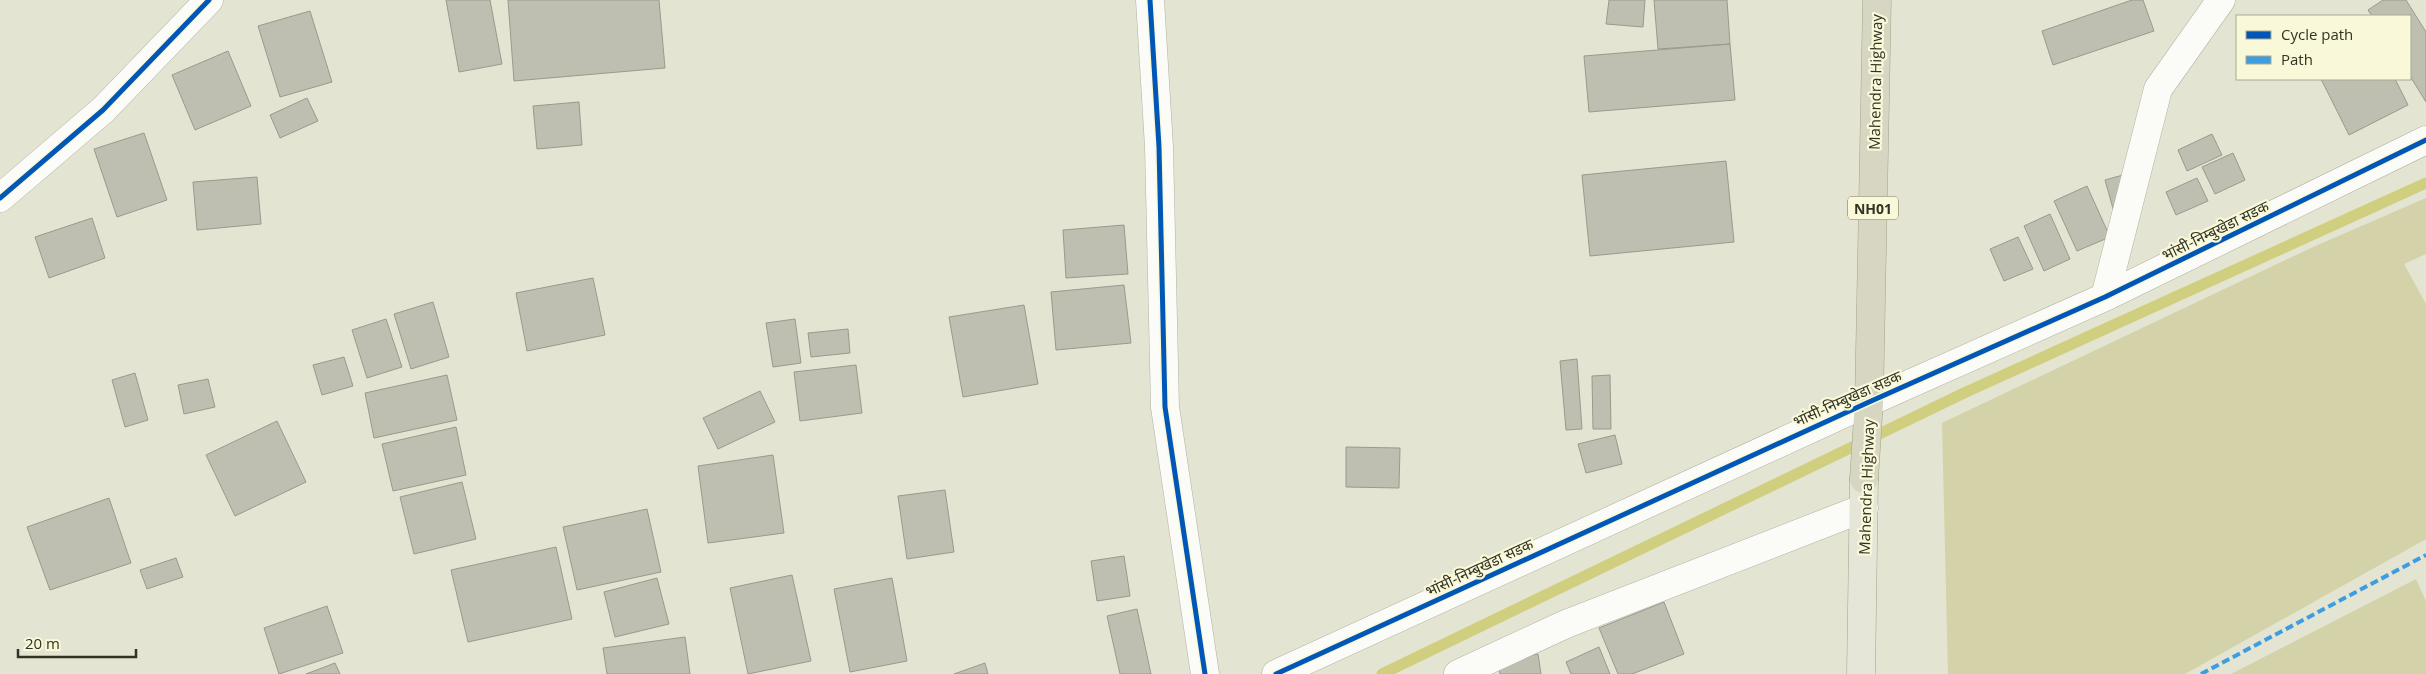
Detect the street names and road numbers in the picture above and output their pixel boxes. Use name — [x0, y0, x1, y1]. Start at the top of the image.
street label: Mahendra Highway — [1864, 13, 1886, 150]
street label: भांसी-निम्बुखेडा सडक — [2158, 195, 2273, 265]
road number: NH01 — [1848, 197, 1898, 220]
street label: भांसी-निम्बुखेडा सडक — [1790, 365, 1905, 432]
street label: Mahendra Highway — [1854, 418, 1878, 555]
street label: भांसी-निम्बुखेडा सडक — [1422, 533, 1537, 602]

